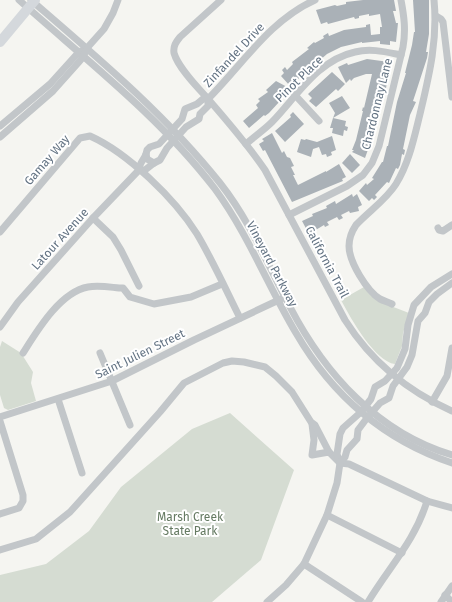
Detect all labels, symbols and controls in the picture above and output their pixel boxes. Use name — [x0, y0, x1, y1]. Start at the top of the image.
street label: Zinfandel Drive — [201, 20, 267, 90]
street label: Pinot Place — [272, 53, 326, 105]
street label: Chardonnay Lane — [359, 57, 395, 151]
street label: Gamay Way — [22, 132, 73, 188]
street label: Latour Avenue — [29, 205, 91, 273]
street label: Vineyard Parkway — [244, 219, 300, 309]
street label: California Trail — [302, 224, 352, 301]
street label: Saint Julien Street — [93, 326, 188, 382]
park label: Marsh Creek State Park — [157, 510, 224, 538]

